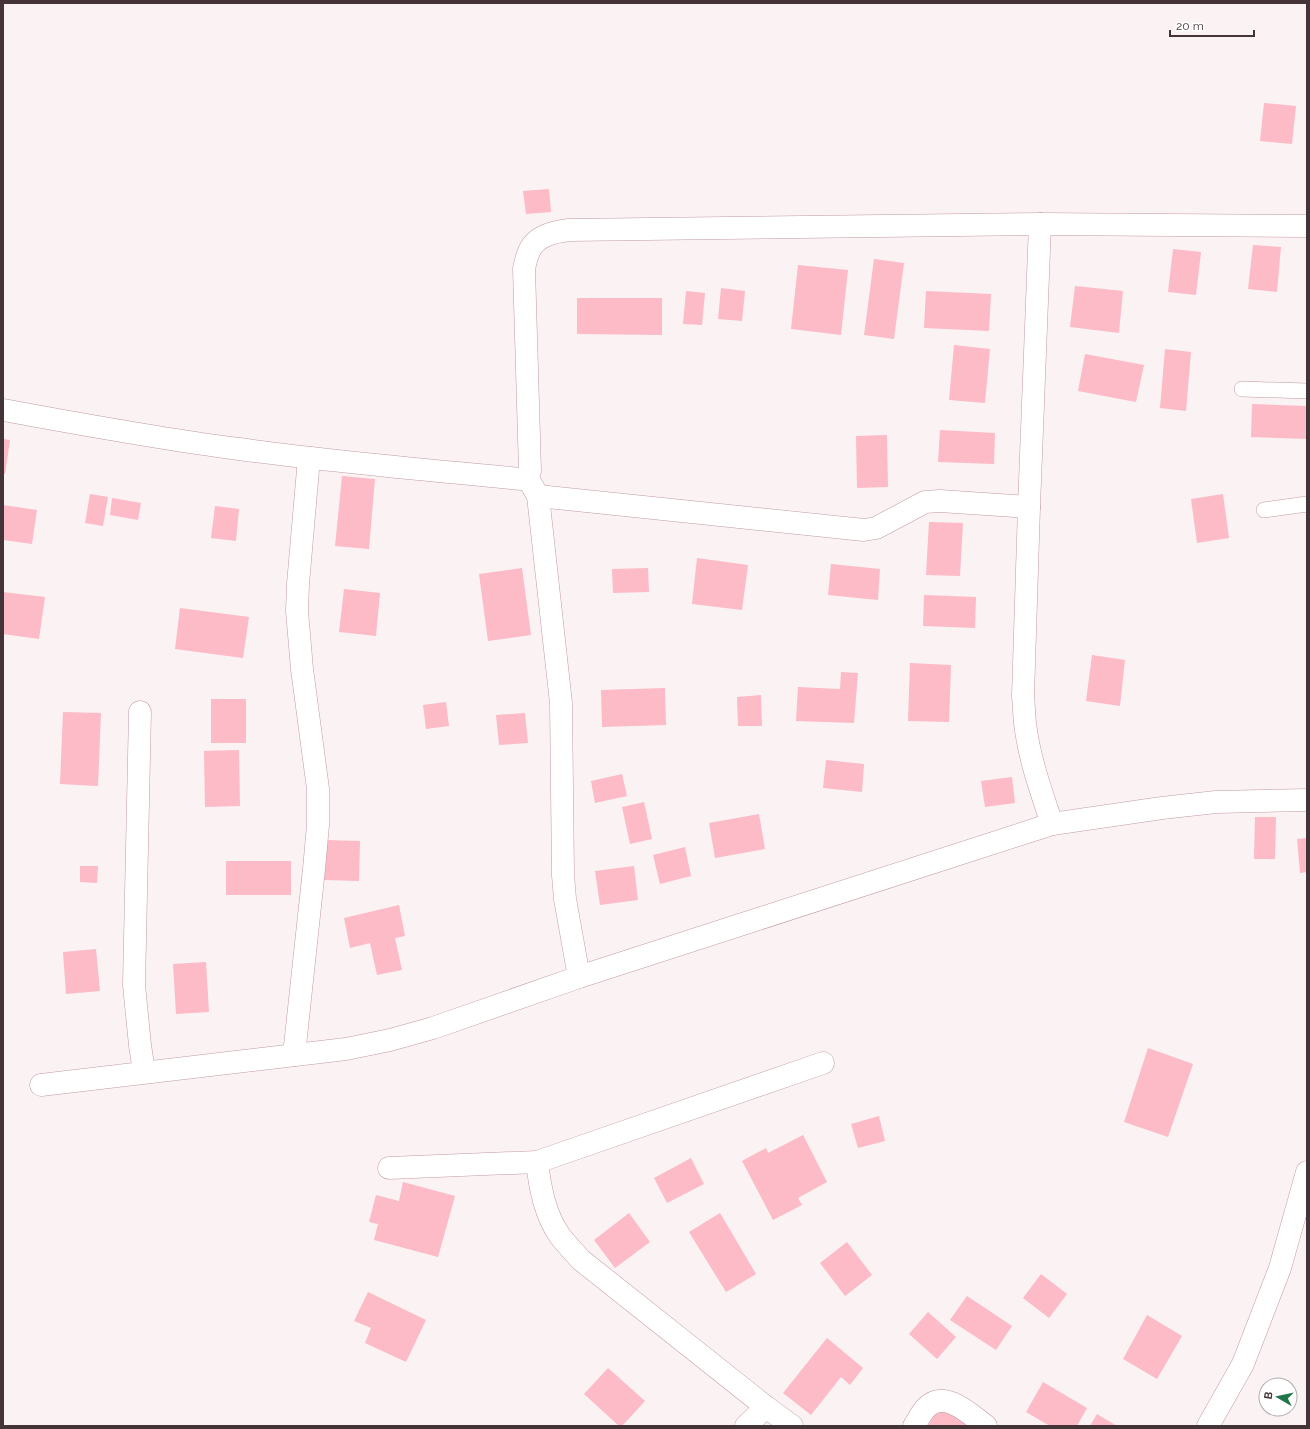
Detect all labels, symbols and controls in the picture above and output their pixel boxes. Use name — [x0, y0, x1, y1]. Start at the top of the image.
scale bar — [1170, 12, 1254, 38]
text: 20 m — [1176, 19, 1204, 33]
north arrow — [1258, 1377, 1298, 1417]
text: B — [1262, 1390, 1276, 1400]

